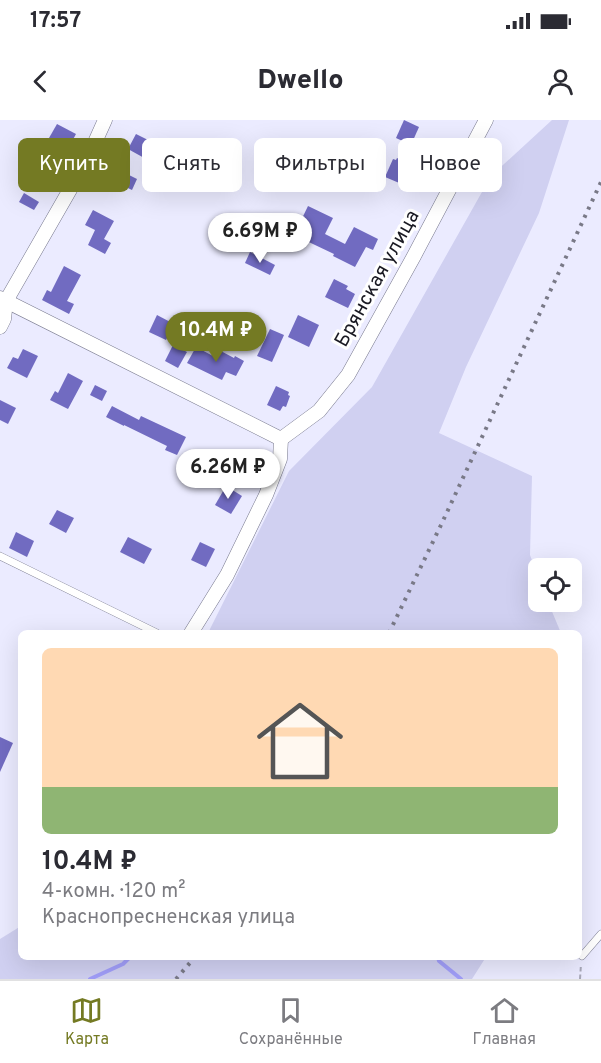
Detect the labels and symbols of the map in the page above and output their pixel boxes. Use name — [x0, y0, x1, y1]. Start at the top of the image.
street label: Брянская улица — [330, 206, 426, 352]
pin: 6.69M ₽ — [205, 213, 315, 264]
pin: 10.4M ₽ — [161, 312, 271, 363]
pin: 6.26M ₽ — [173, 449, 283, 500]

